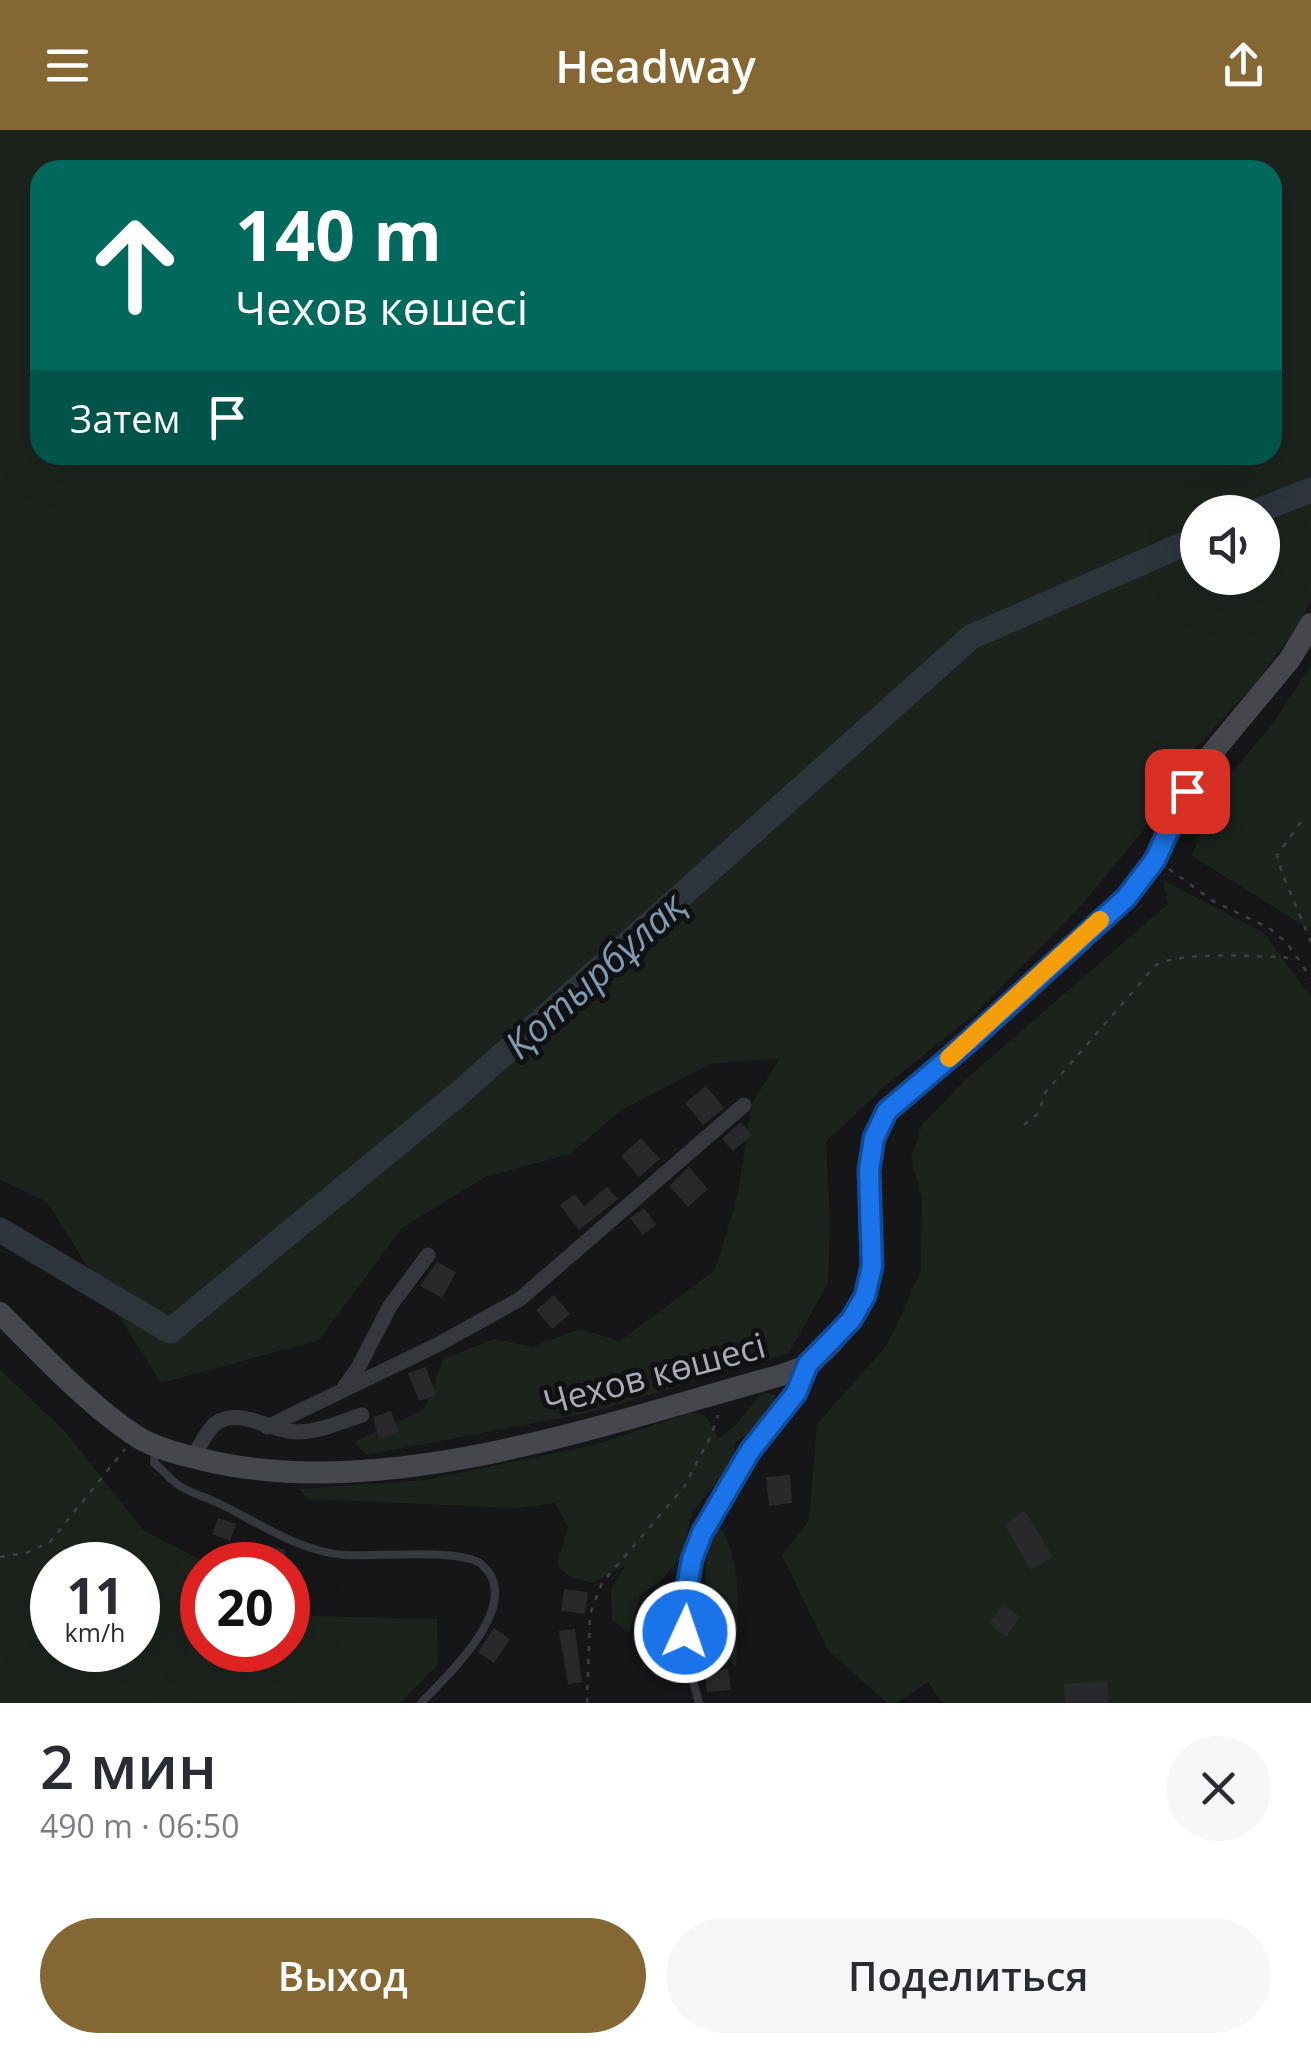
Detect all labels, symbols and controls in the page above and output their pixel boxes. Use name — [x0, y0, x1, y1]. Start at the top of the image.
text: Headway — [555, 35, 756, 96]
icon: menu — [40, 38, 95, 93]
icon: share — [1216, 38, 1271, 93]
text: 140 m — [235, 186, 442, 282]
icon: ahead — [70, 200, 200, 330]
text: Чехов көшесі — [235, 277, 528, 338]
icon: arrive — [200, 390, 255, 445]
text: Затем — [70, 392, 180, 444]
map controls — [1180, 495, 1280, 595]
button: sound — [1180, 495, 1280, 595]
pin — [1145, 749, 1230, 834]
icon: arrive — [1160, 764, 1215, 819]
water label: Қотырбұлақ — [492, 879, 696, 1069]
street label: Чехов көшесі — [538, 1321, 770, 1425]
speed limit sign: 20 — [180, 1542, 310, 1672]
text: 11 — [66, 1561, 124, 1629]
position arrow — [633, 1580, 737, 1684]
text: km/h — [65, 1615, 125, 1649]
text: 2 мин — [40, 1725, 217, 1807]
button: close — [1166, 1736, 1271, 1841]
text: 490 m · 06:50 — [40, 1804, 239, 1847]
button: Выход — [40, 1918, 646, 2033]
button: Поделиться — [666, 1918, 1271, 2033]

